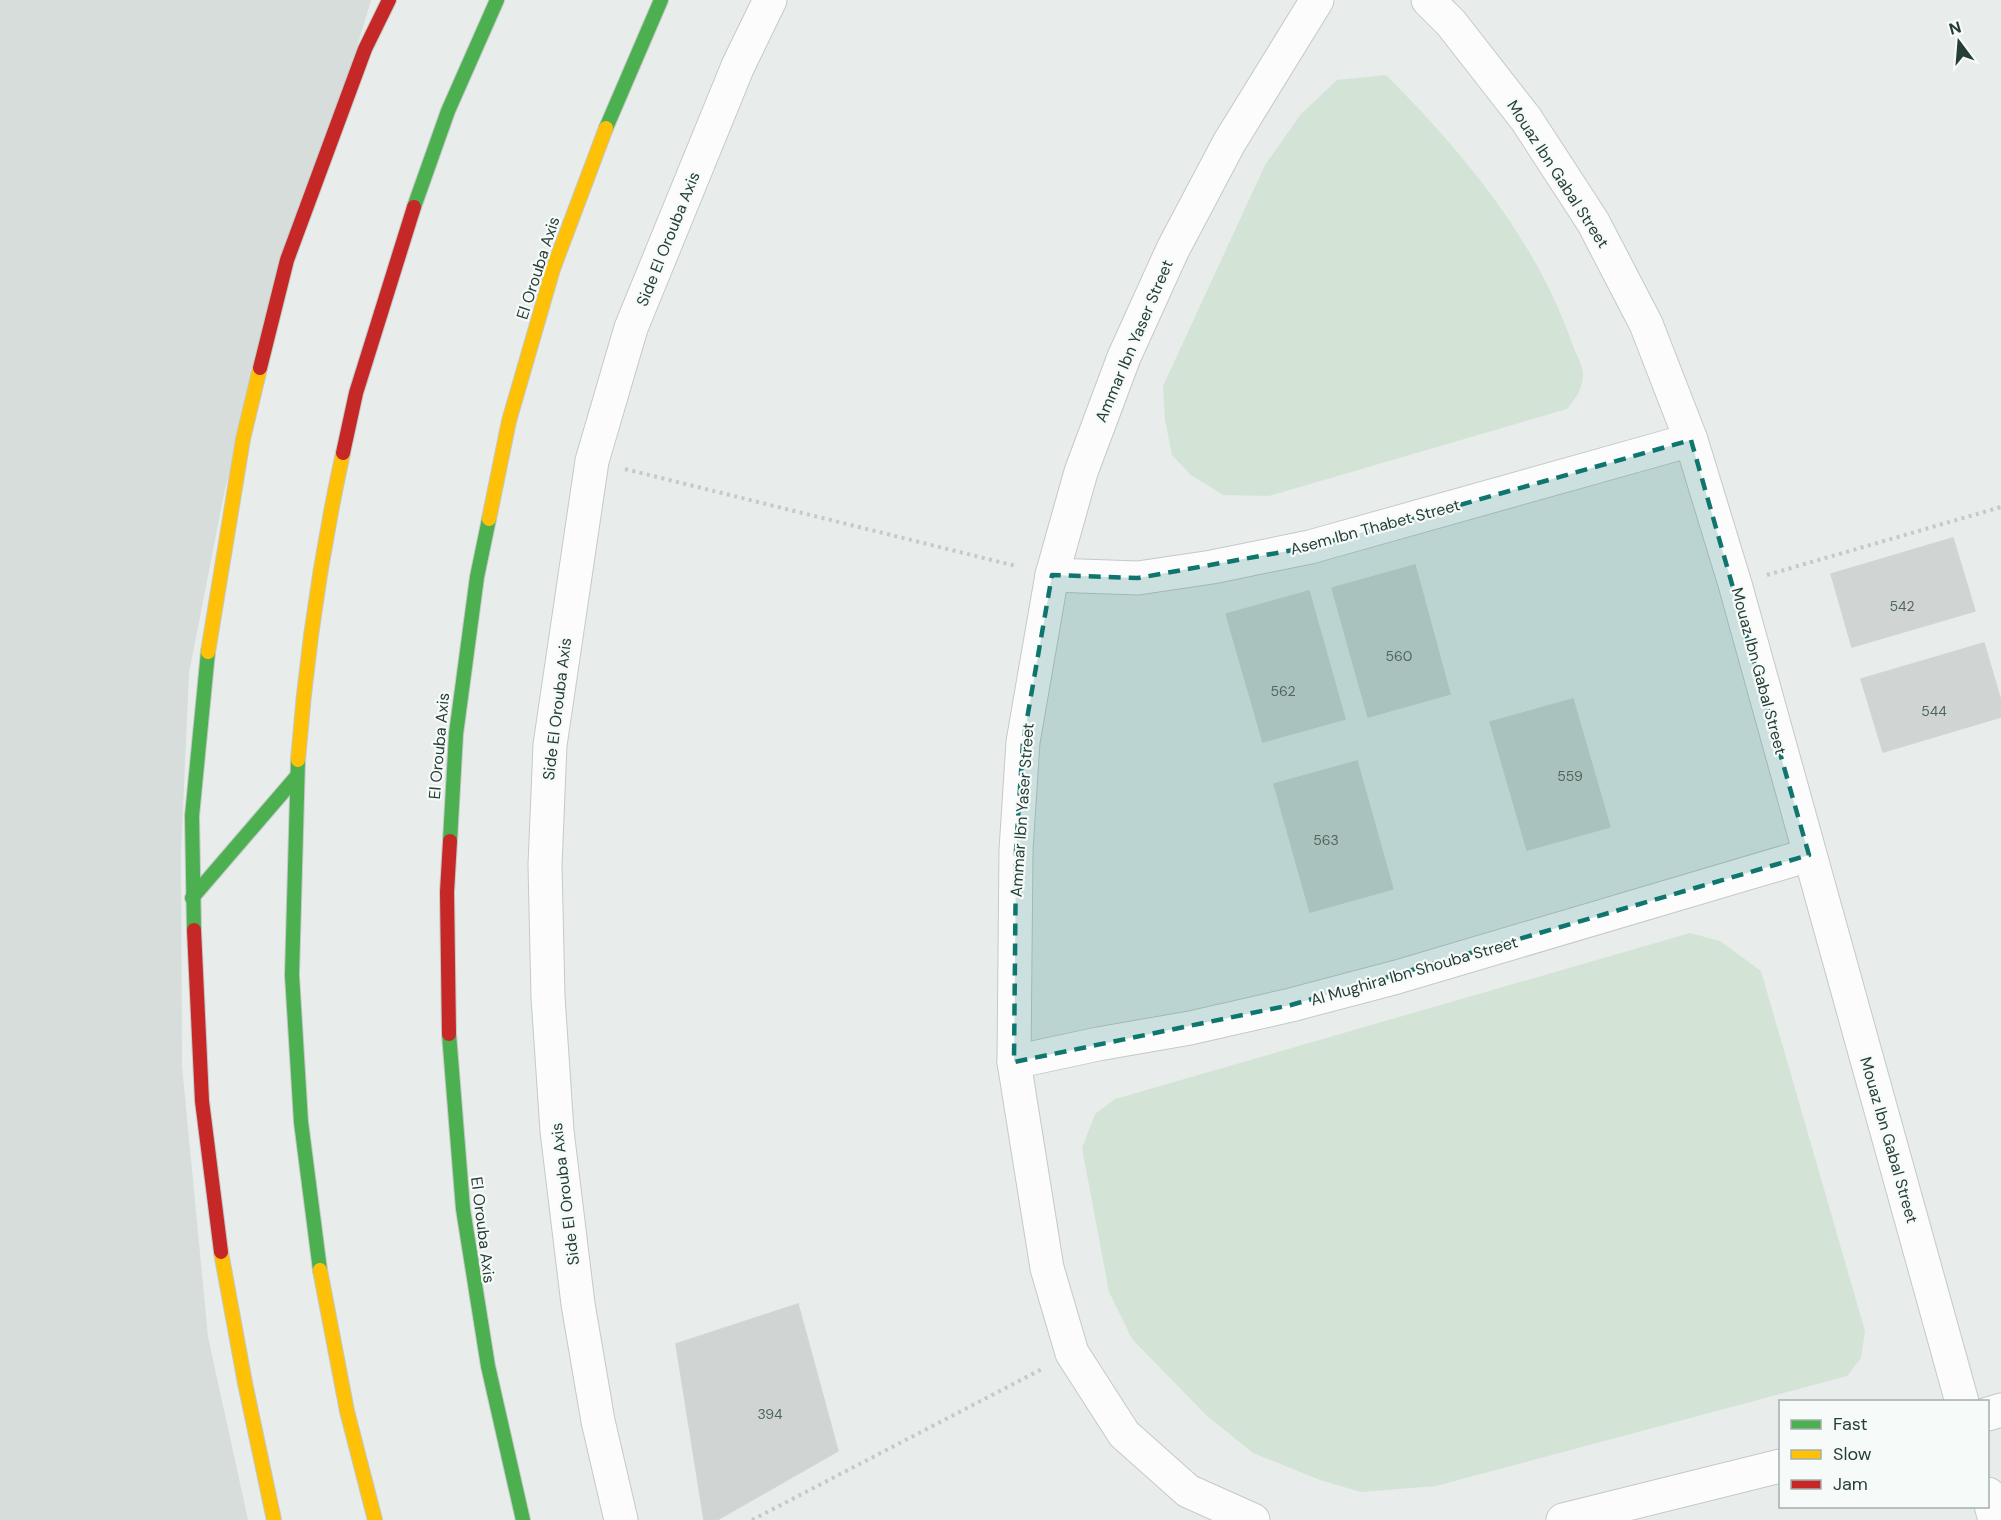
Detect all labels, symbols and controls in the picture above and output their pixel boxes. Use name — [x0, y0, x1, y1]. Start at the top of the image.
north arrow — [1929, 12, 1989, 72]
text: N — [1946, 16, 1964, 40]
street label: Mouaz Ibn Gabal Street — [1502, 96, 1614, 252]
street label: Side El Orouba Axis — [631, 169, 705, 309]
street label: El Orouba Axis — [511, 214, 565, 322]
street label: Ammar Ibn Yaser Street — [1090, 256, 1178, 426]
street label: Asem Ibn Thabet Street — [1288, 494, 1462, 560]
street label: Mouaz Ibn Gabal Street — [1727, 585, 1791, 757]
house number: 542 — [1889, 597, 1915, 615]
street label: Side El Orouba Axis — [538, 637, 576, 781]
house number: 560 — [1386, 647, 1412, 665]
house number: 562 — [1270, 682, 1296, 700]
street label: El Orouba Axis — [424, 692, 454, 800]
house number: 544 — [1921, 702, 1947, 720]
street label: Ammar Ibn Yaser Street — [1005, 722, 1039, 898]
house number: 559 — [1557, 767, 1583, 785]
house number: 563 — [1313, 831, 1339, 849]
street label: Al Mughira Ibn Shouba Street — [1308, 931, 1520, 1011]
street label: Mouaz Ibn Gabal Street — [1855, 1054, 1923, 1226]
street label: Side El Orouba Axis — [546, 1122, 584, 1266]
street label: El Orouba Axis — [466, 1176, 500, 1284]
legend — [1779, 1400, 1989, 1508]
house number: 394 — [757, 1405, 783, 1423]
text: Fast — [1833, 1412, 1868, 1436]
text: Slow — [1833, 1442, 1872, 1466]
text: Jam — [1833, 1472, 1868, 1496]

